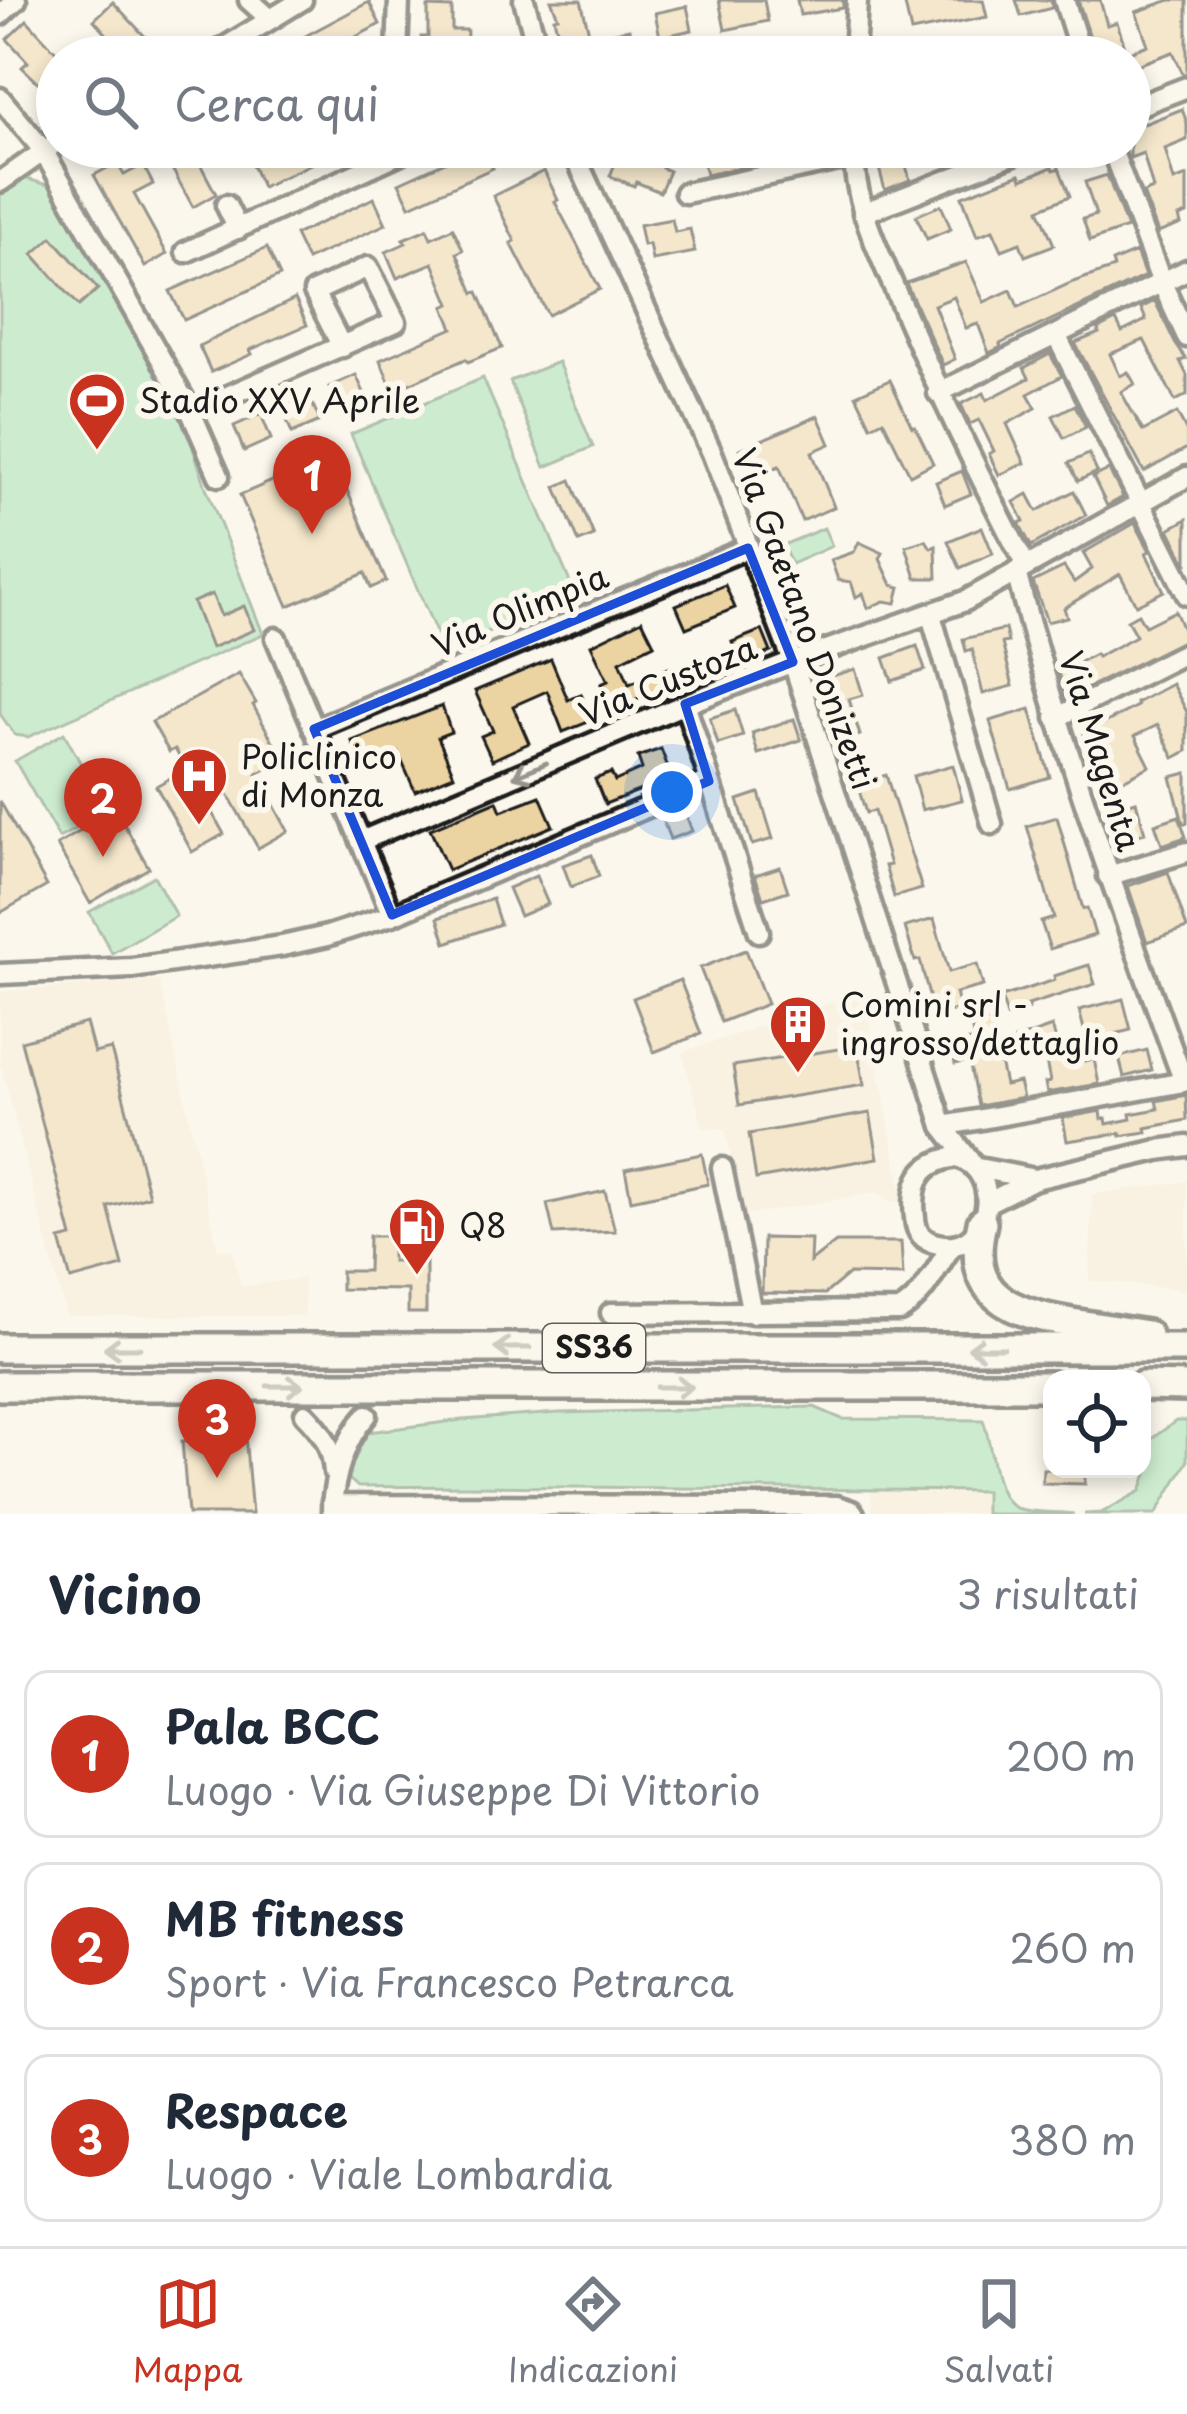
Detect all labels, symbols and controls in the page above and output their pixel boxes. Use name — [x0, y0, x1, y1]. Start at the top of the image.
search box — [36, 36, 1151, 168]
text: Cerca qui — [174, 68, 379, 136]
icon: search — [78, 69, 144, 135]
sports icon: Stadio XXV Aprile — [66, 370, 128, 452]
place label: Stadio XXV Aprile — [139, 374, 420, 424]
pin: 1 — [273, 435, 351, 534]
street label: Via Gaetano Donizetti — [721, 441, 891, 796]
street label: Via Olimpia — [423, 549, 616, 669]
street label: Via Custoza — [571, 621, 764, 737]
street label: Via Magenta — [1048, 644, 1156, 857]
place label: Policlinico di Monza — [241, 730, 397, 818]
hospital icon: Policlinico di Monza — [168, 745, 230, 827]
pin: 2 — [64, 758, 142, 857]
one-way arrow — [512, 761, 549, 782]
your location — [642, 762, 702, 822]
place label: Comini srl - ingrosso/dettaglio — [840, 978, 1119, 1066]
building icon: Comini srl - ingrosso/dettaglio — [767, 993, 829, 1075]
fuel station icon: Q8 — [386, 1195, 448, 1277]
place label: Q8 — [459, 1199, 507, 1249]
road number: SS36 — [543, 1324, 645, 1372]
one-way arrow — [967, 1336, 1006, 1359]
one-way arrow — [103, 1337, 142, 1359]
one-way arrow — [493, 1337, 532, 1359]
map controls — [1043, 1370, 1151, 1478]
button: locate — [1043, 1370, 1151, 1478]
one-way arrow — [265, 1375, 304, 1397]
one-way arrow — [655, 1376, 694, 1398]
pin: 3 — [178, 1379, 256, 1478]
text: Vicino — [48, 1554, 201, 1631]
text: 3 risultati — [956, 1563, 1139, 1622]
text: Pala BCC — [165, 1691, 380, 1759]
text: 1 — [81, 1725, 99, 1784]
text: 200 m — [1006, 1725, 1136, 1784]
text: Luogo · Via Giuseppe Di Vittorio — [165, 1759, 761, 1818]
text: MB fitness — [165, 1883, 404, 1951]
text: 2 — [76, 1917, 104, 1976]
text: 260 m — [1009, 1917, 1136, 1976]
text: Sport · Via Francesco Petrarca — [165, 1951, 734, 2010]
text: Respace — [165, 2075, 348, 2143]
text: 3 — [77, 2109, 103, 2168]
text: 380 m — [1008, 2109, 1136, 2168]
text: Luogo · Viale Lombardia — [165, 2143, 612, 2202]
tab: Mappa — [133, 2271, 243, 2393]
tab: Indicazioni — [508, 2271, 678, 2393]
tab: Salvati — [943, 2271, 1054, 2393]

